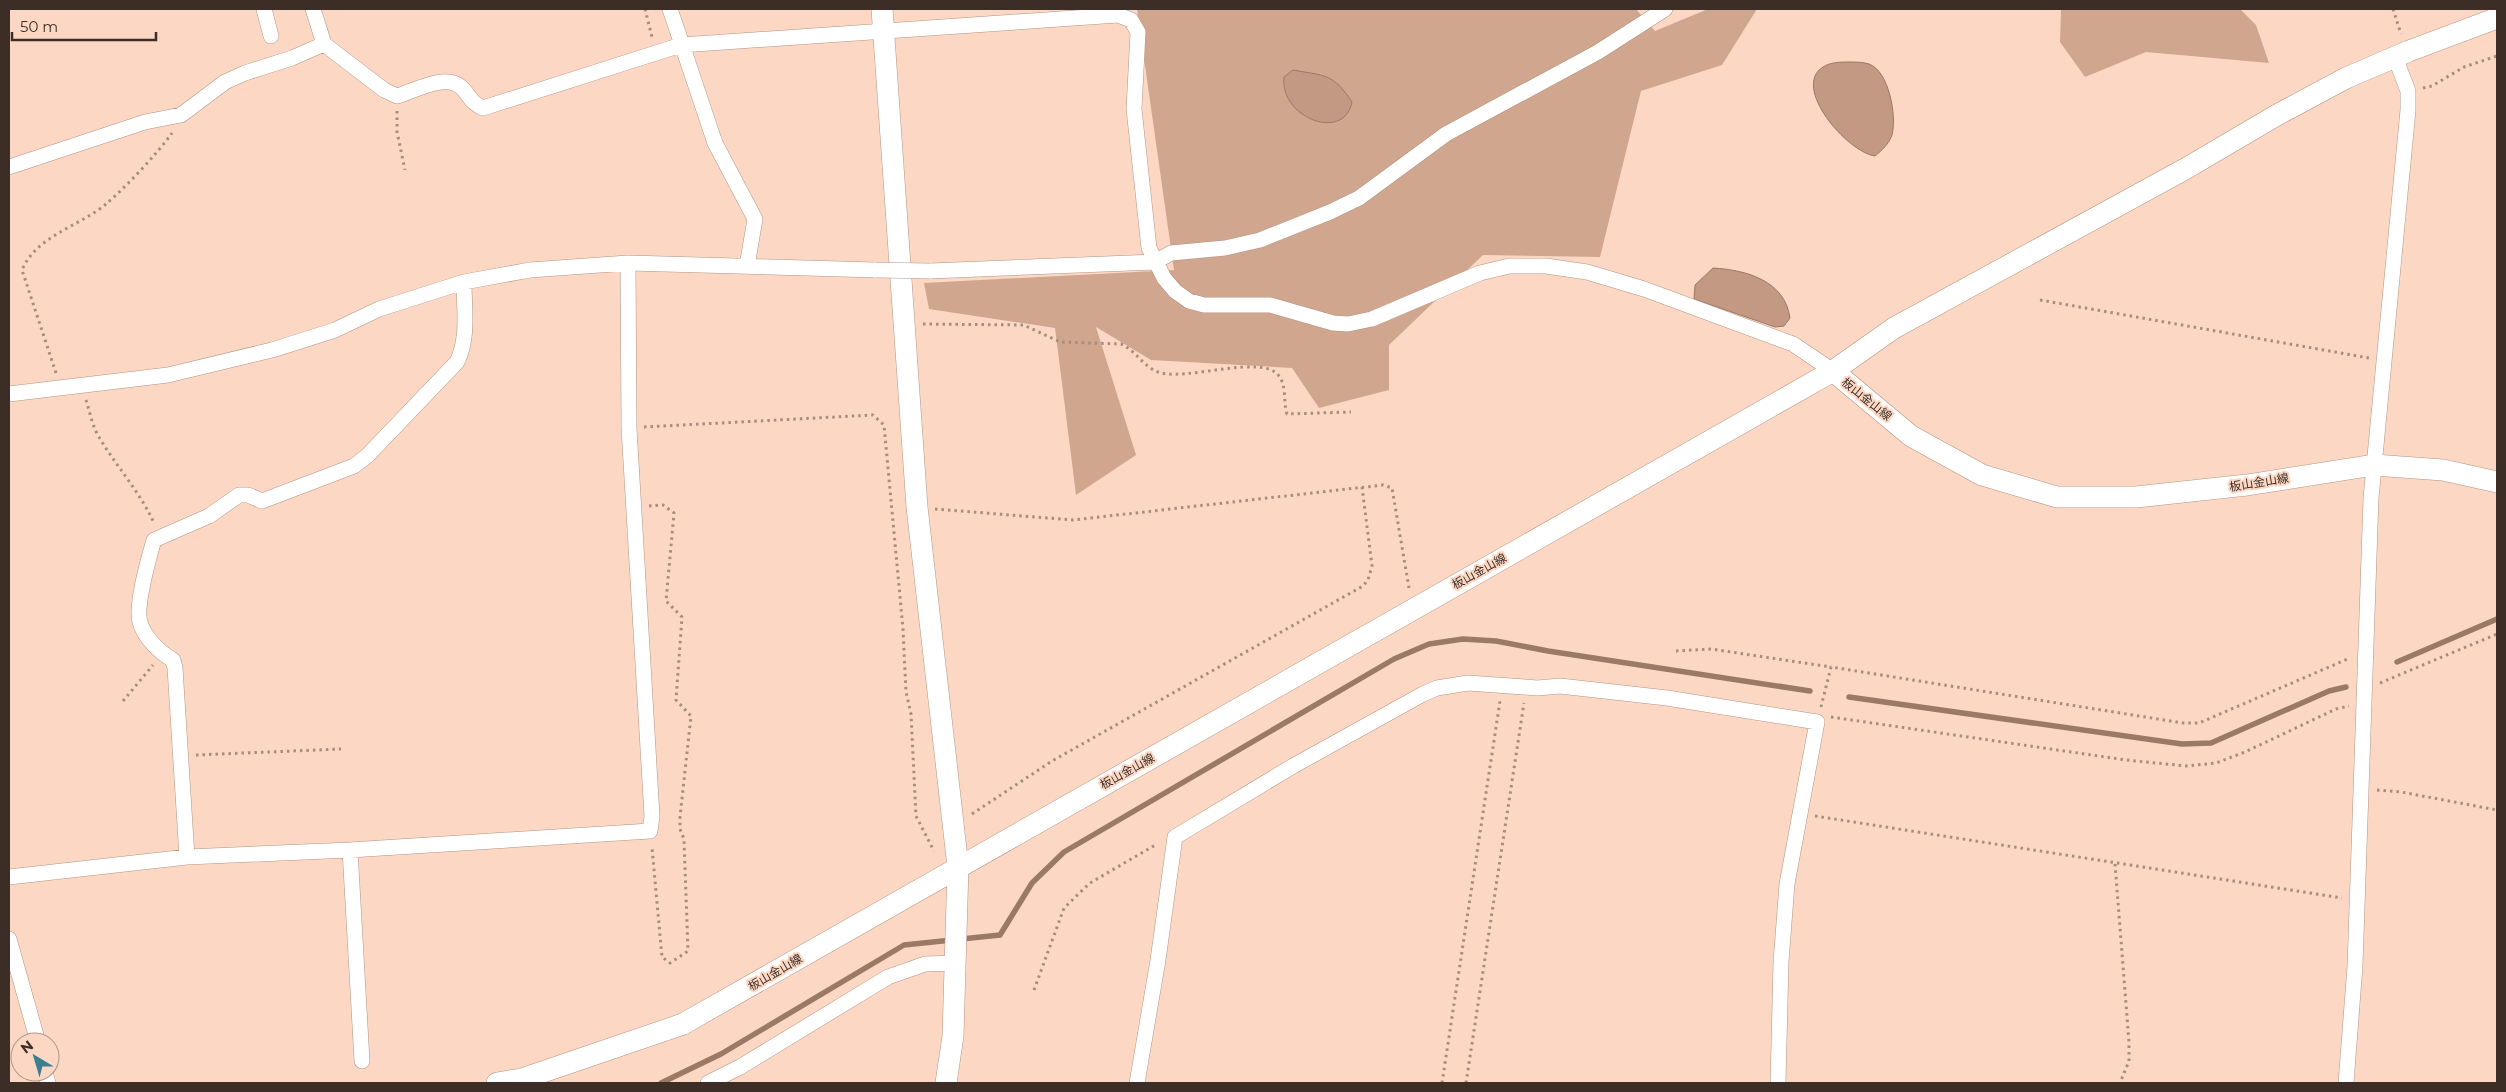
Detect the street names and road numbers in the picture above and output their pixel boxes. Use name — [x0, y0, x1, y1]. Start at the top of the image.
street label: 板山金山線 — [1839, 374, 1895, 424]
street label: 板山金山線 — [2228, 470, 2290, 494]
street label: 板山金山線 — [1449, 550, 1509, 592]
street label: 板山金山線 — [1097, 750, 1157, 792]
street label: 板山金山線 — [745, 951, 805, 993]

